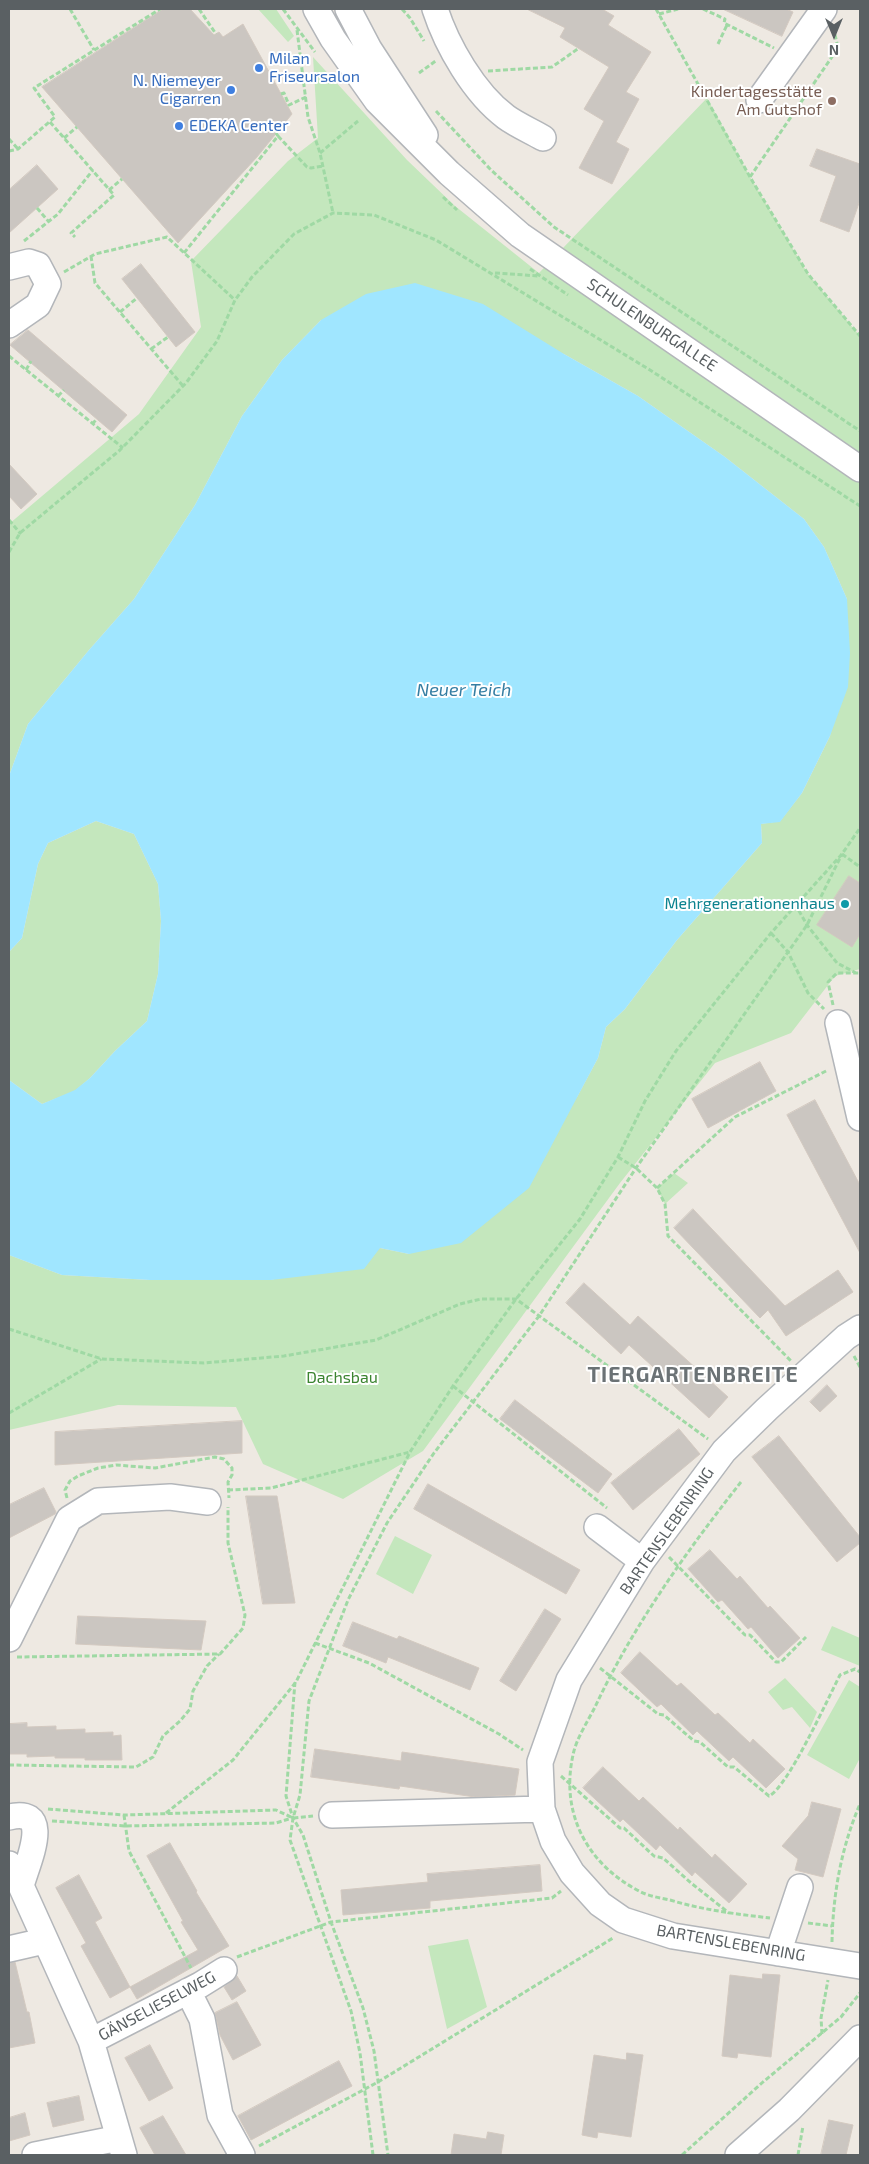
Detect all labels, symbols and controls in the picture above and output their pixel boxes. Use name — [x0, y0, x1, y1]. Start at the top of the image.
north arrow — [809, 10, 859, 60]
text: N — [829, 42, 839, 59]
place label: Milan Friseursalon — [269, 49, 360, 87]
marker: Milan Friseursalon — [253, 62, 265, 74]
place label: N. Niemeyer Cigarren — [133, 71, 221, 109]
place label: Kindertagesstätte Am Gutshof — [691, 82, 822, 120]
marker: N. Niemeyer Cigarren — [225, 84, 237, 96]
marker: Kindertagesstätte Am Gutshof — [826, 95, 838, 107]
place label: EDEKA Center — [189, 116, 289, 136]
marker: EDEKA Center — [173, 120, 185, 132]
street label: SCHULENBURGALLEE — [583, 274, 721, 376]
water label: Neuer Teich — [416, 679, 512, 701]
place label: Mehrgenerationenhaus — [665, 894, 835, 914]
marker: Mehrgenerationenhaus — [839, 898, 851, 910]
district label: TIERGARTENBREITE — [585, 1362, 801, 1388]
park label: Dachsbau — [306, 1368, 378, 1388]
street label: BARTENSLEBENRING — [616, 1464, 718, 1598]
street label: BARTENSLEBENRING — [655, 1920, 807, 1966]
street label: GÄNSELIESELWEG — [95, 1967, 219, 2045]

